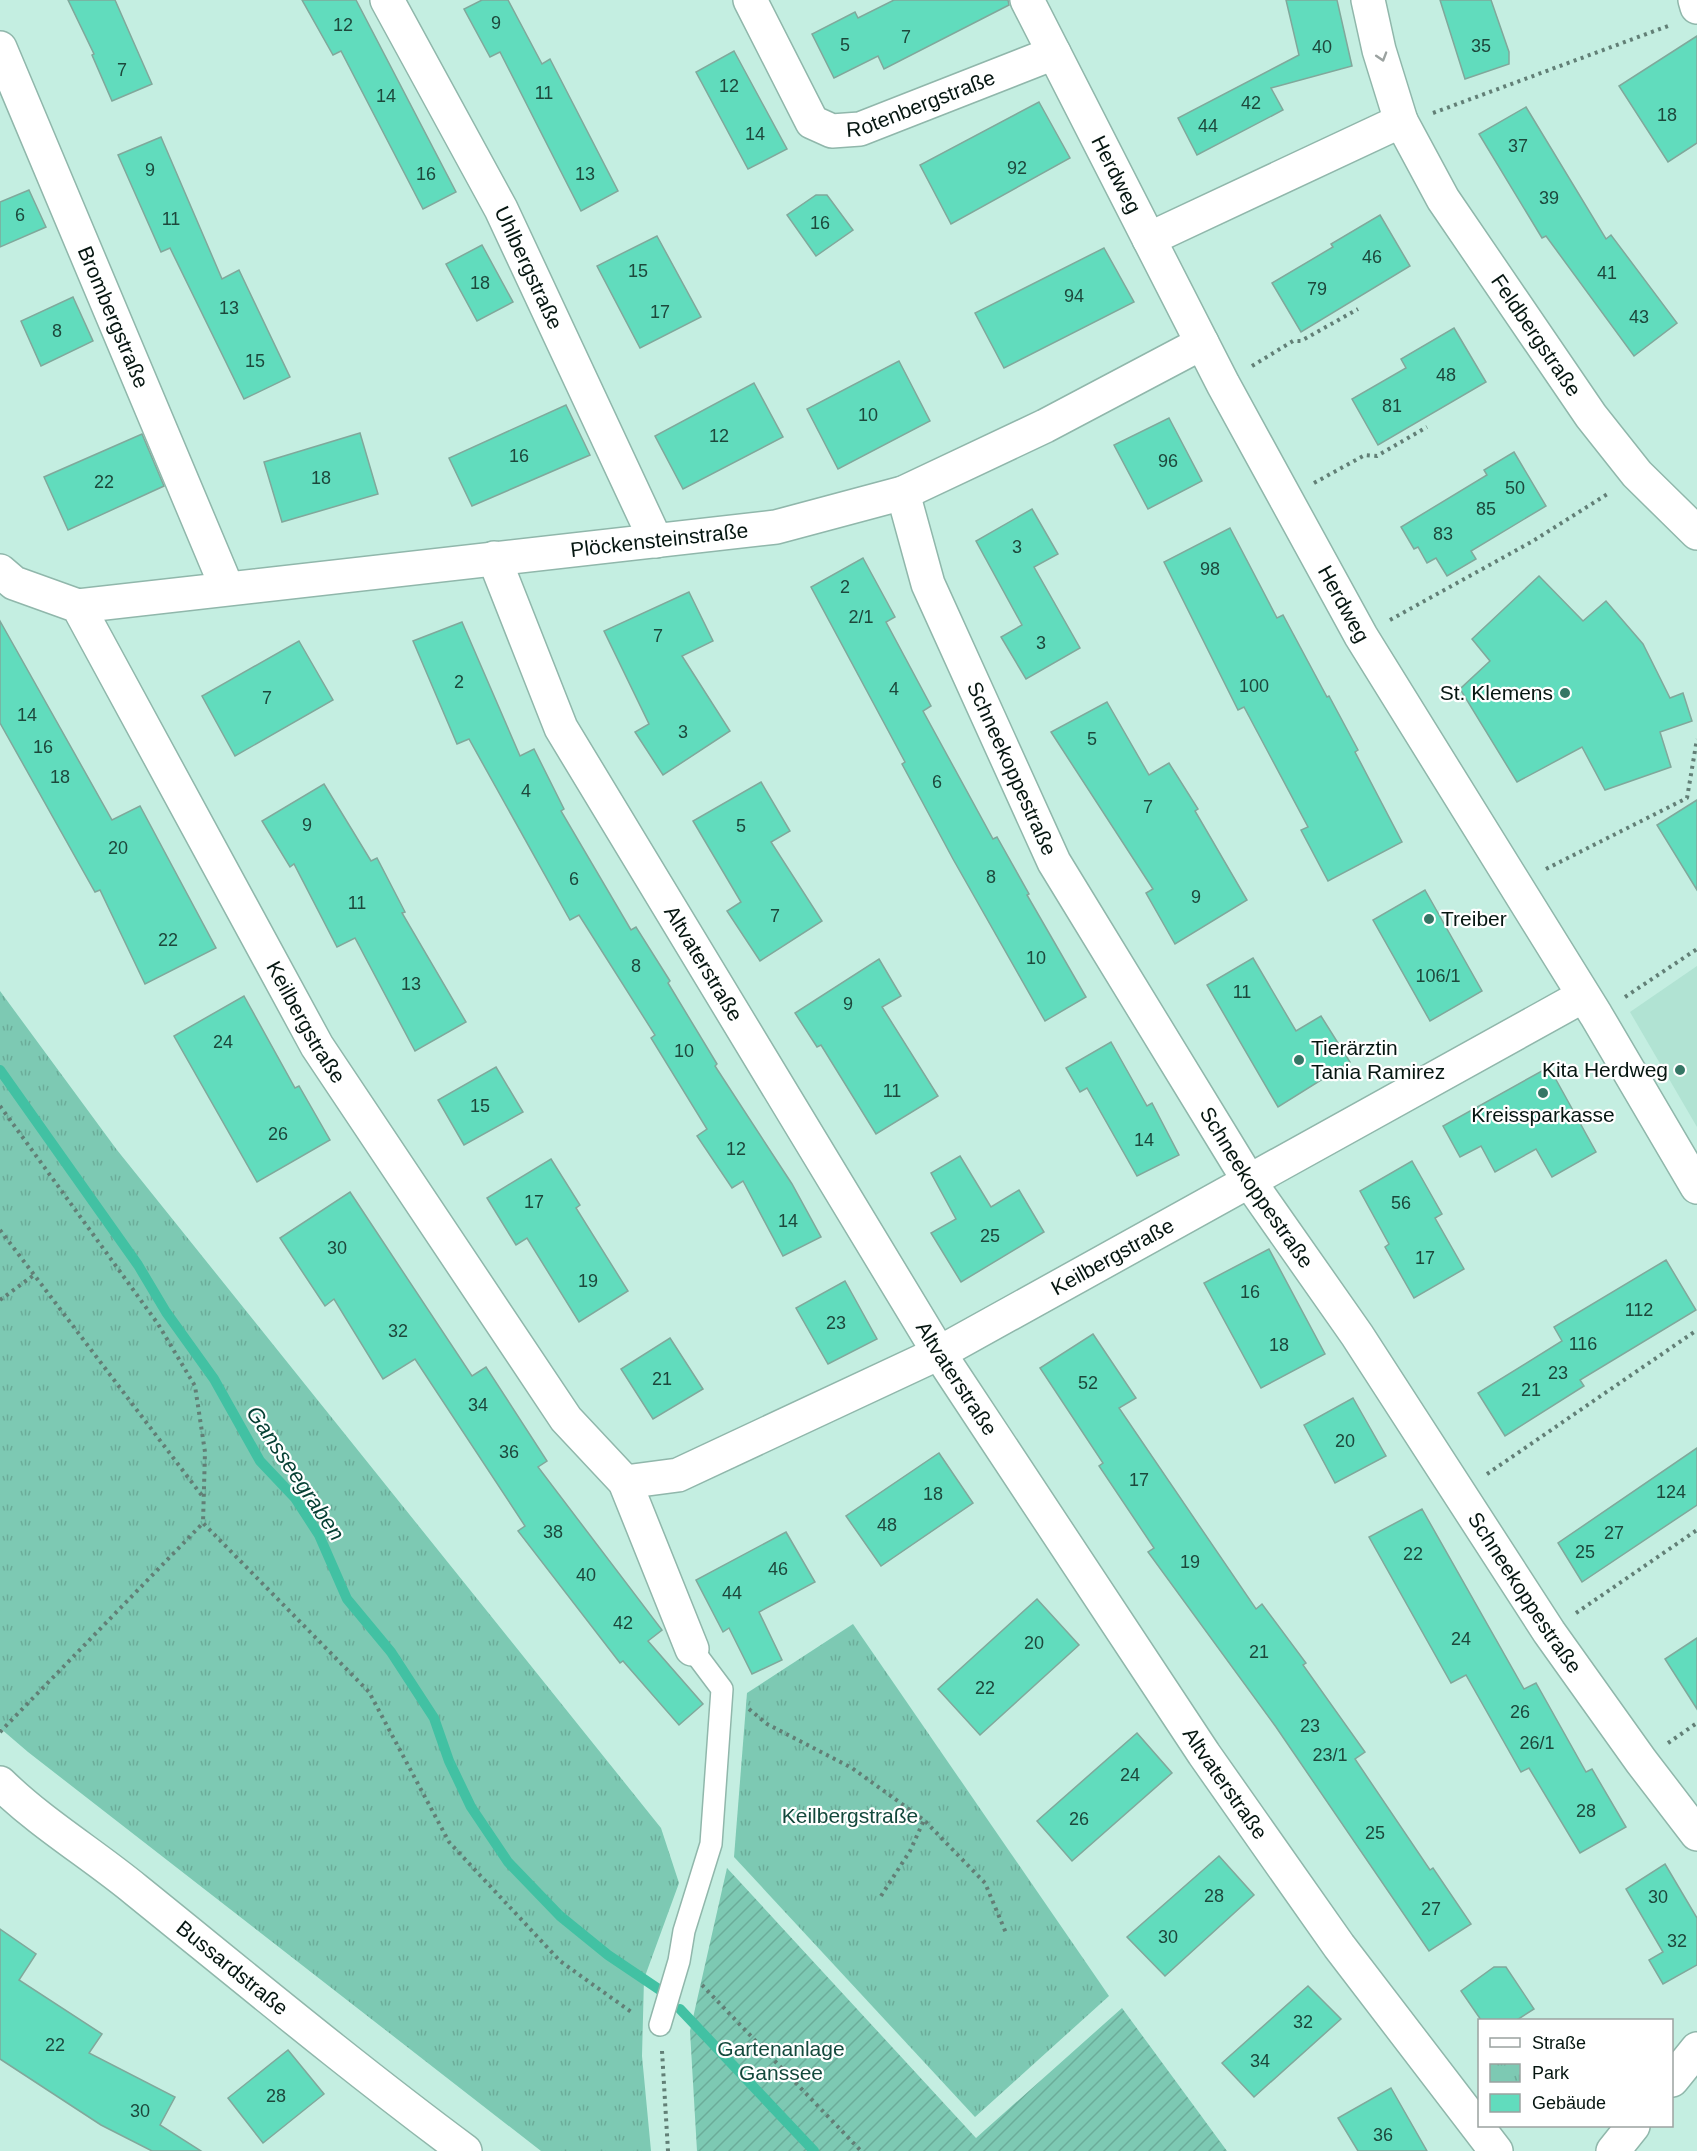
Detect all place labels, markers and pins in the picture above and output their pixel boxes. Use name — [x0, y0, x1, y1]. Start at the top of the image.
place label: St. Klemens — [1440, 681, 1553, 704]
marker: St. Klemens — [1558, 686, 1572, 700]
place label: Treiber — [1441, 907, 1507, 930]
marker: Treiber — [1422, 912, 1436, 926]
place label: Tierärztin Tania Ramirez — [1311, 1036, 1445, 1083]
marker: Tierärztin Tania Ramirez — [1292, 1053, 1306, 1067]
place label: Kita Herdweg — [1542, 1058, 1668, 1081]
marker: Kita Herdweg — [1673, 1063, 1687, 1077]
marker: Kreissparkasse — [1536, 1086, 1550, 1100]
place label: Kreissparkasse — [1471, 1103, 1615, 1126]

